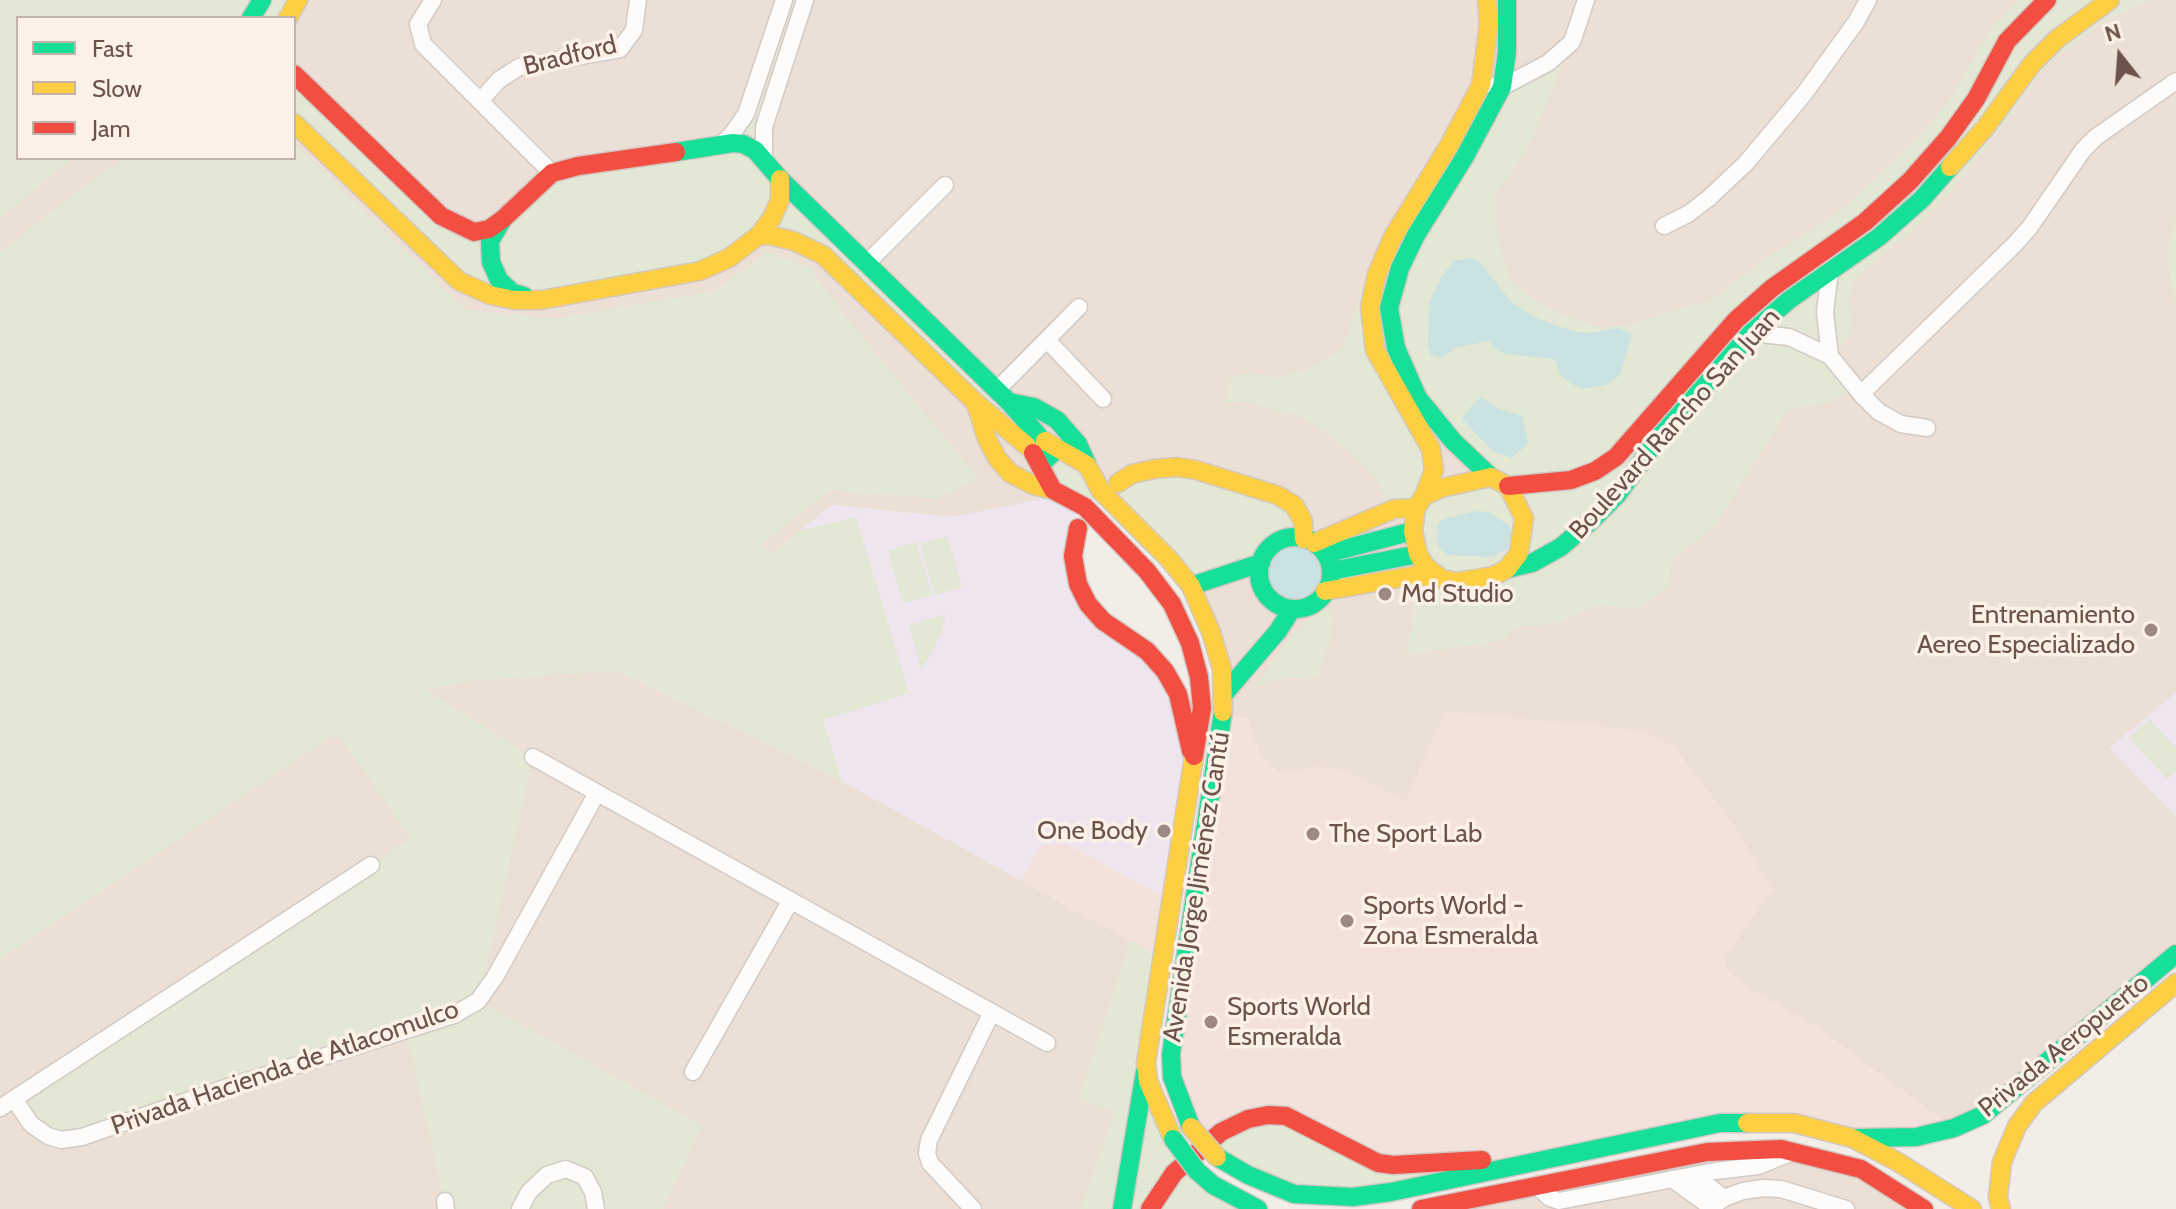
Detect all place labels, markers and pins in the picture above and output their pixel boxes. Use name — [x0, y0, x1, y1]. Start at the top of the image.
place label: Md Studio — [1401, 578, 1514, 610]
marker: Md Studio — [1376, 585, 1394, 603]
place label: Entrenamiento Aereo Especializado — [1917, 599, 2135, 660]
marker: Entrenamiento Aereo Especializado — [2142, 621, 2160, 639]
place label: One Body — [1037, 815, 1148, 847]
place label: The Sport Lab — [1329, 818, 1483, 850]
marker: One Body — [1155, 822, 1173, 840]
marker: The Sport Lab — [1304, 825, 1322, 843]
place label: Sports World - Zona Esmeralda — [1363, 890, 1538, 952]
marker: Sports World - Zona Esmeralda — [1338, 912, 1356, 930]
place label: Sports World Esmeralda — [1227, 991, 1371, 1052]
marker: Sports World Esmeralda — [1202, 1013, 1220, 1031]

